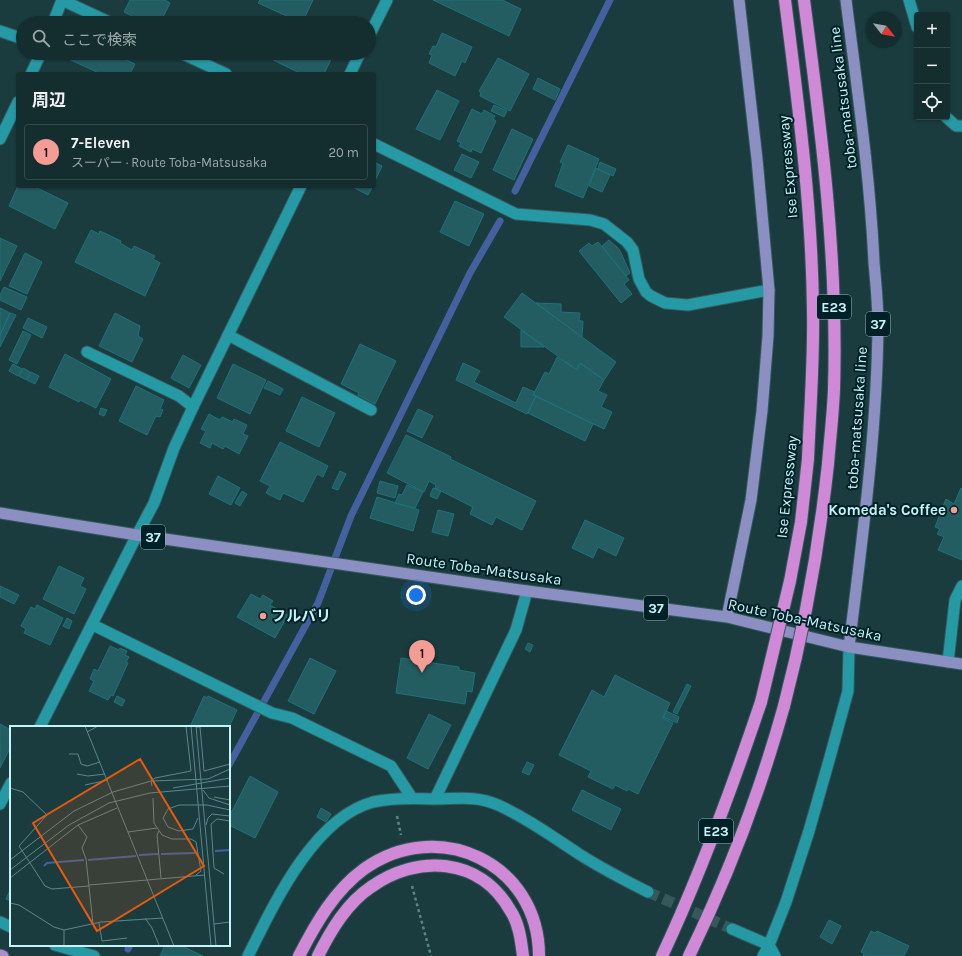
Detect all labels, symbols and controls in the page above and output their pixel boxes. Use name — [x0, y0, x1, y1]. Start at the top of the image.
north arrow — [866, 12, 902, 48]
map controls — [914, 12, 950, 120]
button: + — [914, 12, 950, 48]
search box — [16, 16, 376, 60]
street label: toba-matsusaka line — [825, 26, 861, 170]
icon: search — [30, 27, 52, 49]
text: ここで検索 — [62, 31, 137, 49]
button: − — [914, 48, 950, 84]
button: locate — [914, 84, 950, 120]
text: 周辺 — [32, 90, 66, 110]
street label: Ise Expressway — [775, 115, 801, 219]
text: 7-Eleven — [71, 134, 130, 152]
text: 1 — [44, 145, 48, 160]
text: 20 m — [329, 145, 359, 160]
text: スーパー · Route Toba-Matsusaka — [71, 155, 267, 170]
road number: E23 — [817, 295, 851, 319]
road number: 37 — [866, 312, 890, 336]
street label: toba-matsusaka line — [843, 346, 871, 490]
street label: Ise Expressway — [773, 435, 801, 539]
place label: Komeda's Coffee — [828, 501, 946, 519]
marker: Komeda's Coffee — [949, 505, 959, 515]
road number: 37 — [141, 525, 165, 549]
street label: Route Toba-Matsusaka — [405, 549, 563, 589]
your location — [406, 585, 426, 605]
street label: Route Toba-Matsusaka — [726, 595, 884, 645]
road number: 37 — [644, 596, 668, 620]
place label: フルバリ — [271, 607, 331, 625]
marker: フルバリ — [258, 611, 268, 621]
pin: 1 — [409, 640, 435, 673]
inset map — [10, 726, 230, 946]
road number: E23 — [699, 819, 733, 843]

